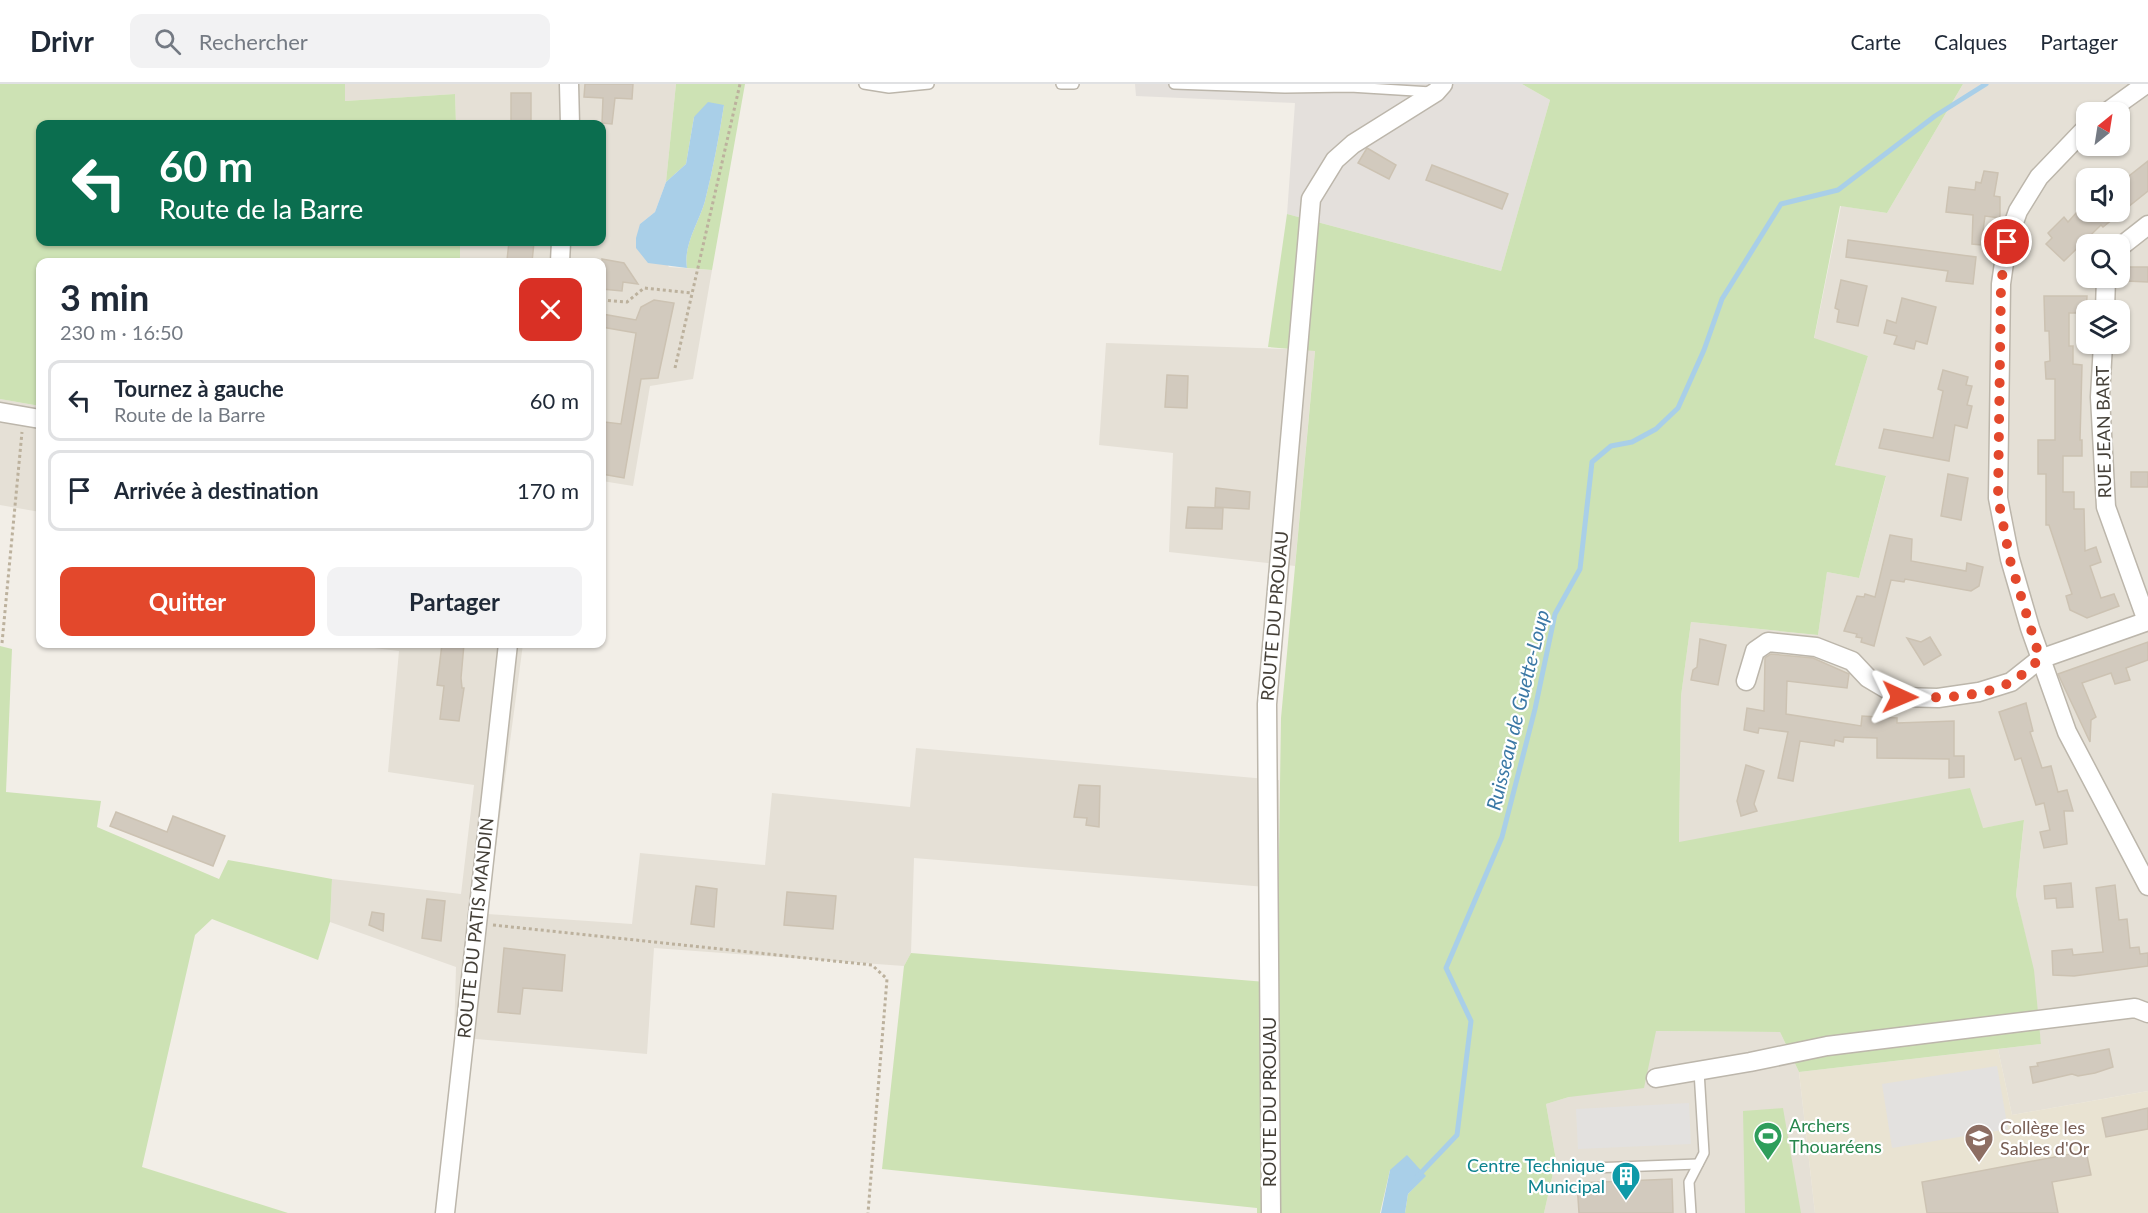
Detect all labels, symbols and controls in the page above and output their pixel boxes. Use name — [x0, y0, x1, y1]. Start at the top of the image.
search box — [130, 14, 550, 68]
text: Drivr — [30, 24, 94, 58]
icon: search — [151, 25, 184, 58]
text: Rechercher — [199, 28, 308, 55]
text: Carte — [1850, 29, 1901, 54]
text: Calques — [1934, 29, 2007, 54]
text: Partager — [2040, 29, 2118, 54]
north arrow — [2076, 102, 2130, 156]
map controls — [2076, 102, 2130, 354]
text: 60 m — [159, 141, 253, 191]
icon: left — [60, 144, 138, 222]
button: sound — [2076, 168, 2130, 222]
text: Route de la Barre — [159, 192, 363, 225]
pin — [1981, 216, 2032, 267]
icon: arrive — [1990, 225, 2023, 258]
button: search — [2076, 234, 2130, 288]
text: 3 min — [60, 275, 149, 319]
button: close — [519, 278, 582, 341]
button: layers — [2076, 300, 2130, 354]
text: 230 m · 16:50 — [60, 320, 183, 344]
street label: RUE JEAN BART — [2091, 365, 2115, 498]
text: Tournez à gauche — [114, 375, 284, 402]
icon: left — [63, 384, 96, 417]
text: 60 m — [530, 387, 579, 414]
text: Route de la Barre — [114, 402, 265, 426]
icon: arrive — [63, 474, 96, 507]
text: Arrivée à destination — [114, 477, 319, 504]
text: 170 m — [517, 477, 579, 504]
street label: ROUTE DU PROUAU — [1256, 530, 1292, 702]
button: Quitter — [60, 567, 315, 636]
button: Partager — [327, 567, 582, 636]
water label: Ruisseau de Guette-Loup — [1481, 607, 1554, 812]
position arrow — [1868, 665, 1932, 729]
street label: ROUTE DU PATIS MANDIN — [452, 816, 498, 1039]
street label: ROUTE DU PROUAU — [1258, 1017, 1280, 1187]
place label: Archers Thouaréens — [1789, 1114, 1882, 1157]
place label: Collège les Sables d'Or — [2000, 1116, 2090, 1159]
sports icon: Archers Thouaréens — [1752, 1120, 1784, 1162]
school or university icon: Collège les Sables d'Or — [1963, 1122, 1995, 1164]
place label: Centre Technique Municipal — [1467, 1154, 1605, 1197]
building icon: Centre Technique Municipal — [1610, 1160, 1642, 1202]

